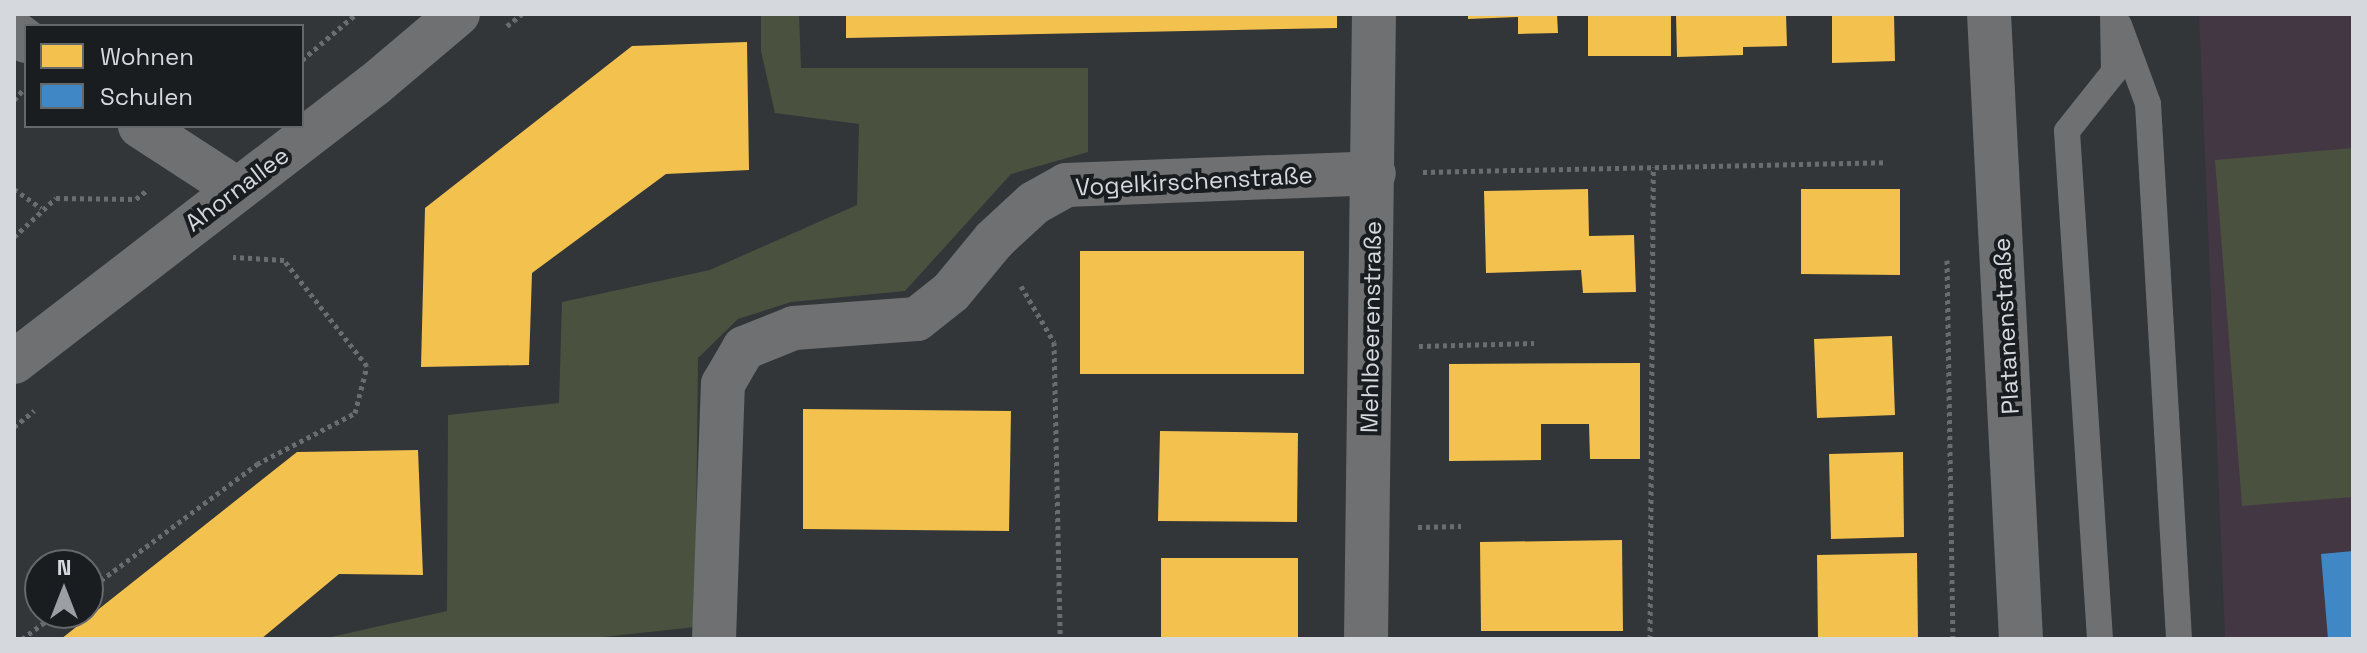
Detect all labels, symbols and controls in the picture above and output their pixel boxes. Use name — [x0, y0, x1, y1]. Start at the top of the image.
legend — [24, 24, 304, 128]
text: Wohnen — [100, 41, 194, 72]
text: Schulen — [100, 81, 193, 112]
street label: Ahornallee — [179, 141, 295, 237]
street label: Vogelkirschenstraße — [1075, 160, 1313, 202]
street label: Mehlbeerenstraße — [1355, 221, 1387, 433]
street label: Platanenstraße — [1987, 237, 2025, 415]
north arrow — [24, 549, 104, 629]
text: N — [57, 553, 71, 581]

